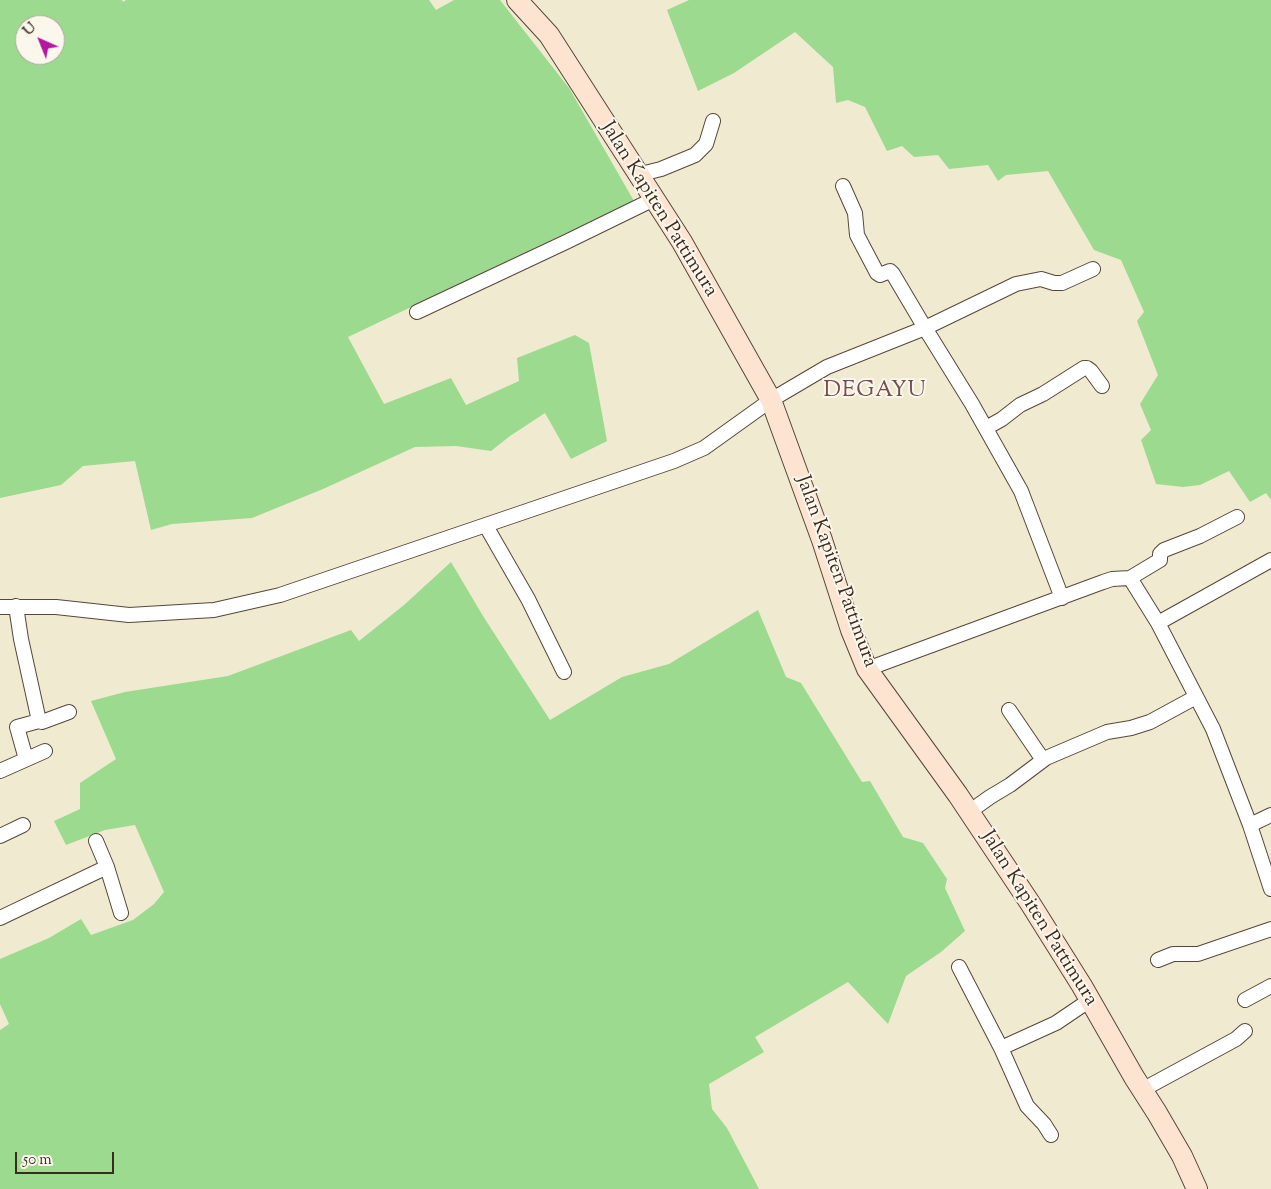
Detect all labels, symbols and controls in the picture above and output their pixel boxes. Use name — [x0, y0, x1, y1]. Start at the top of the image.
north arrow — [15, 15, 65, 65]
text: U — [19, 19, 41, 41]
street label: Jalan Kapiten Pattimura — [594, 118, 722, 302]
district label: DEGAYU — [823, 379, 927, 405]
street label: Jalan Kapiten Pattimura — [789, 473, 881, 671]
street label: Jalan Kapiten Pattimura — [974, 827, 1102, 1011]
scale bar — [18, 1142, 116, 1174]
text: 50 m — [23, 1150, 52, 1171]

